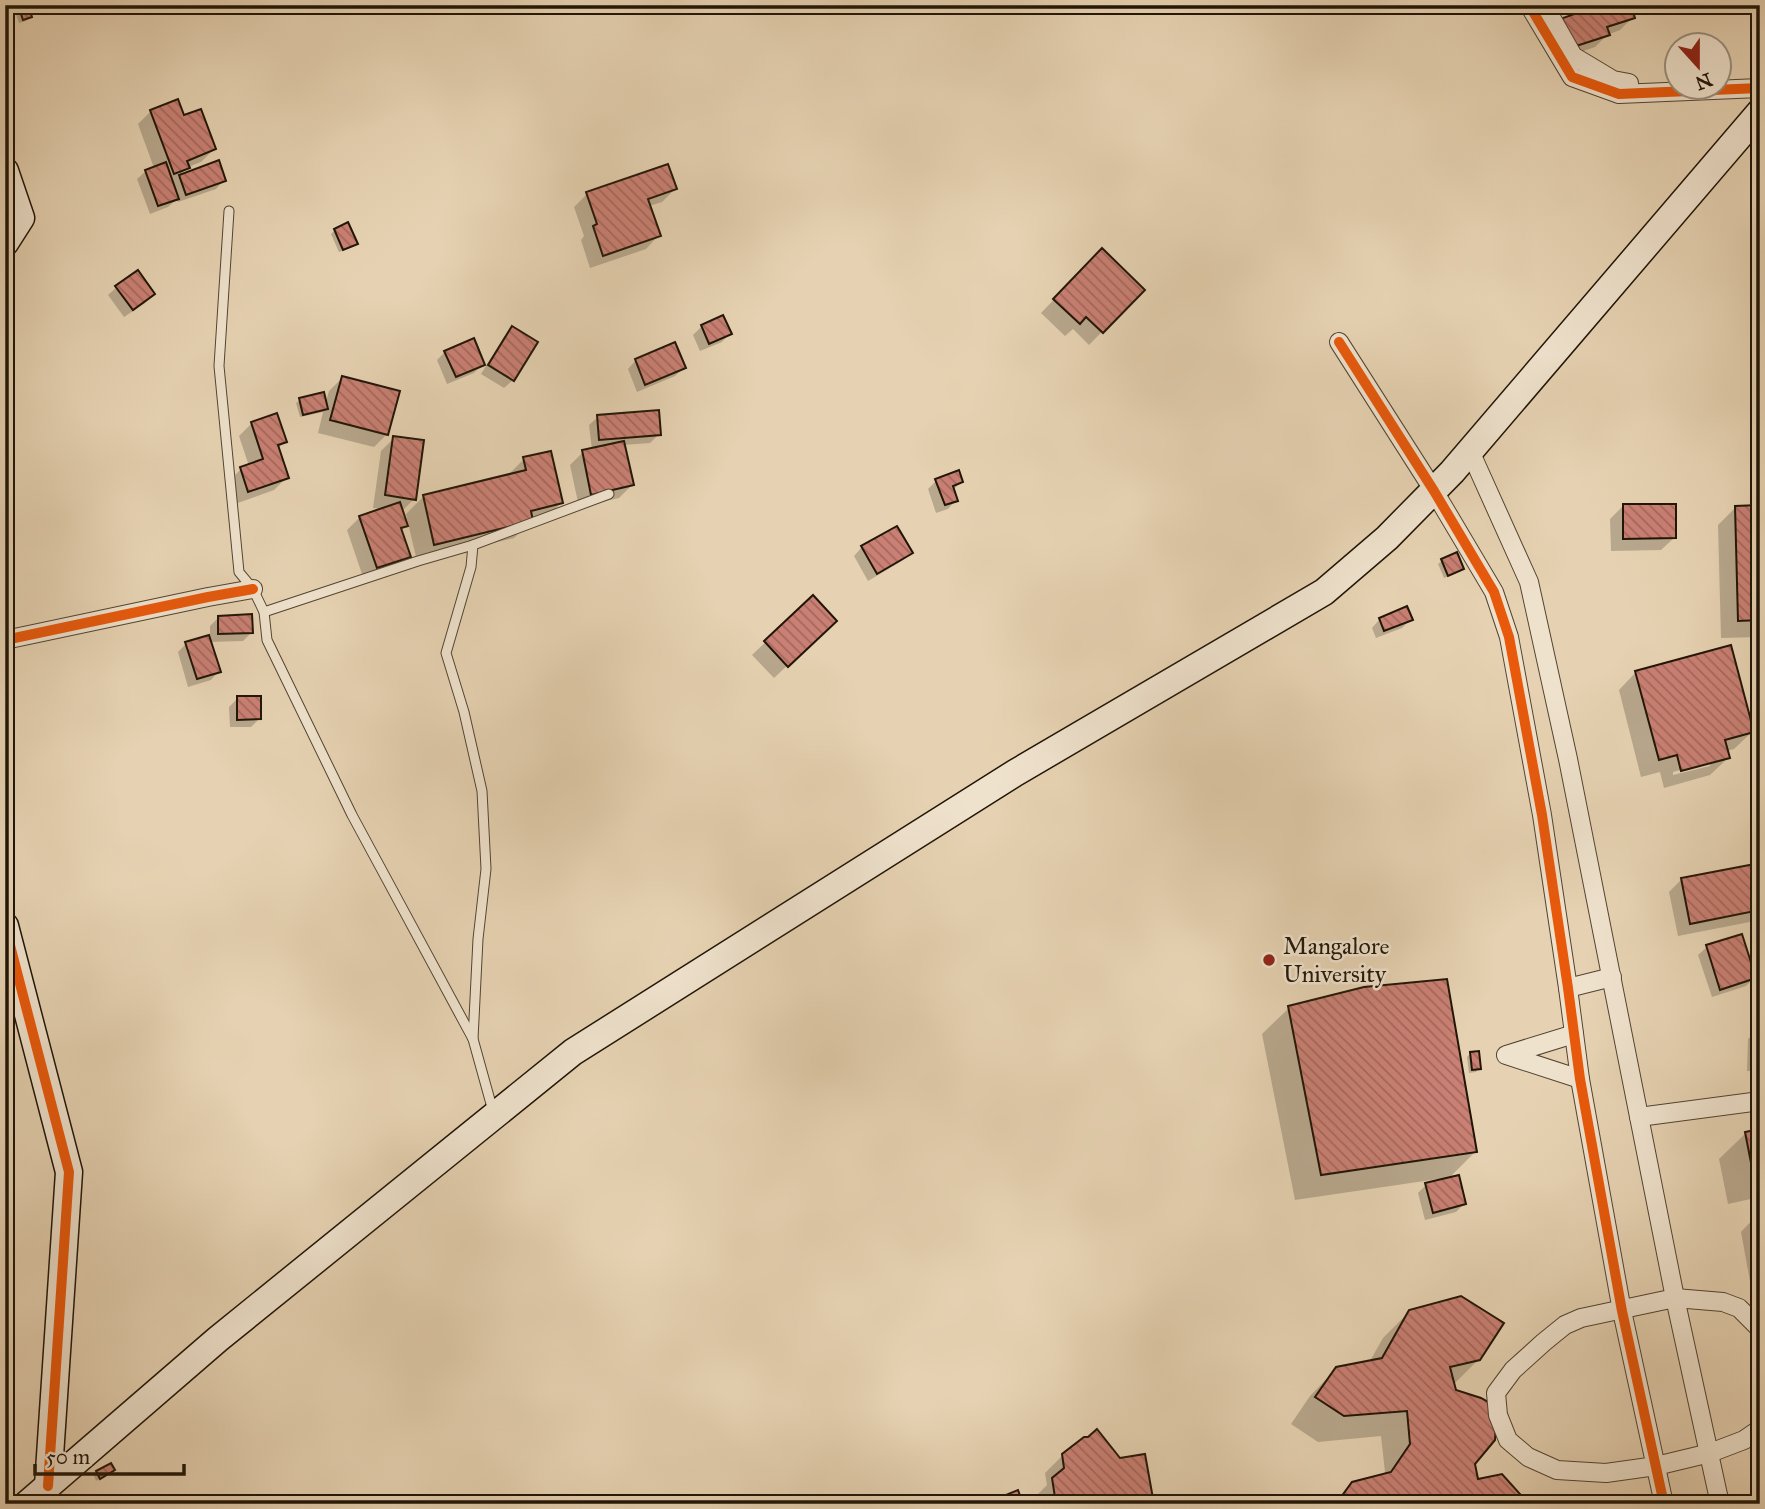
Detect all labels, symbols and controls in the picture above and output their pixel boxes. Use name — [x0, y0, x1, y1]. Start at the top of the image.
north arrow — [1664, 32, 1734, 102]
text: N — [1692, 68, 1716, 95]
place label: Mangalore University — [1283, 931, 1390, 989]
marker: Mangalore University — [1261, 952, 1277, 968]
scale bar — [35, 1432, 184, 1476]
text: 50 m — [46, 1444, 91, 1470]

